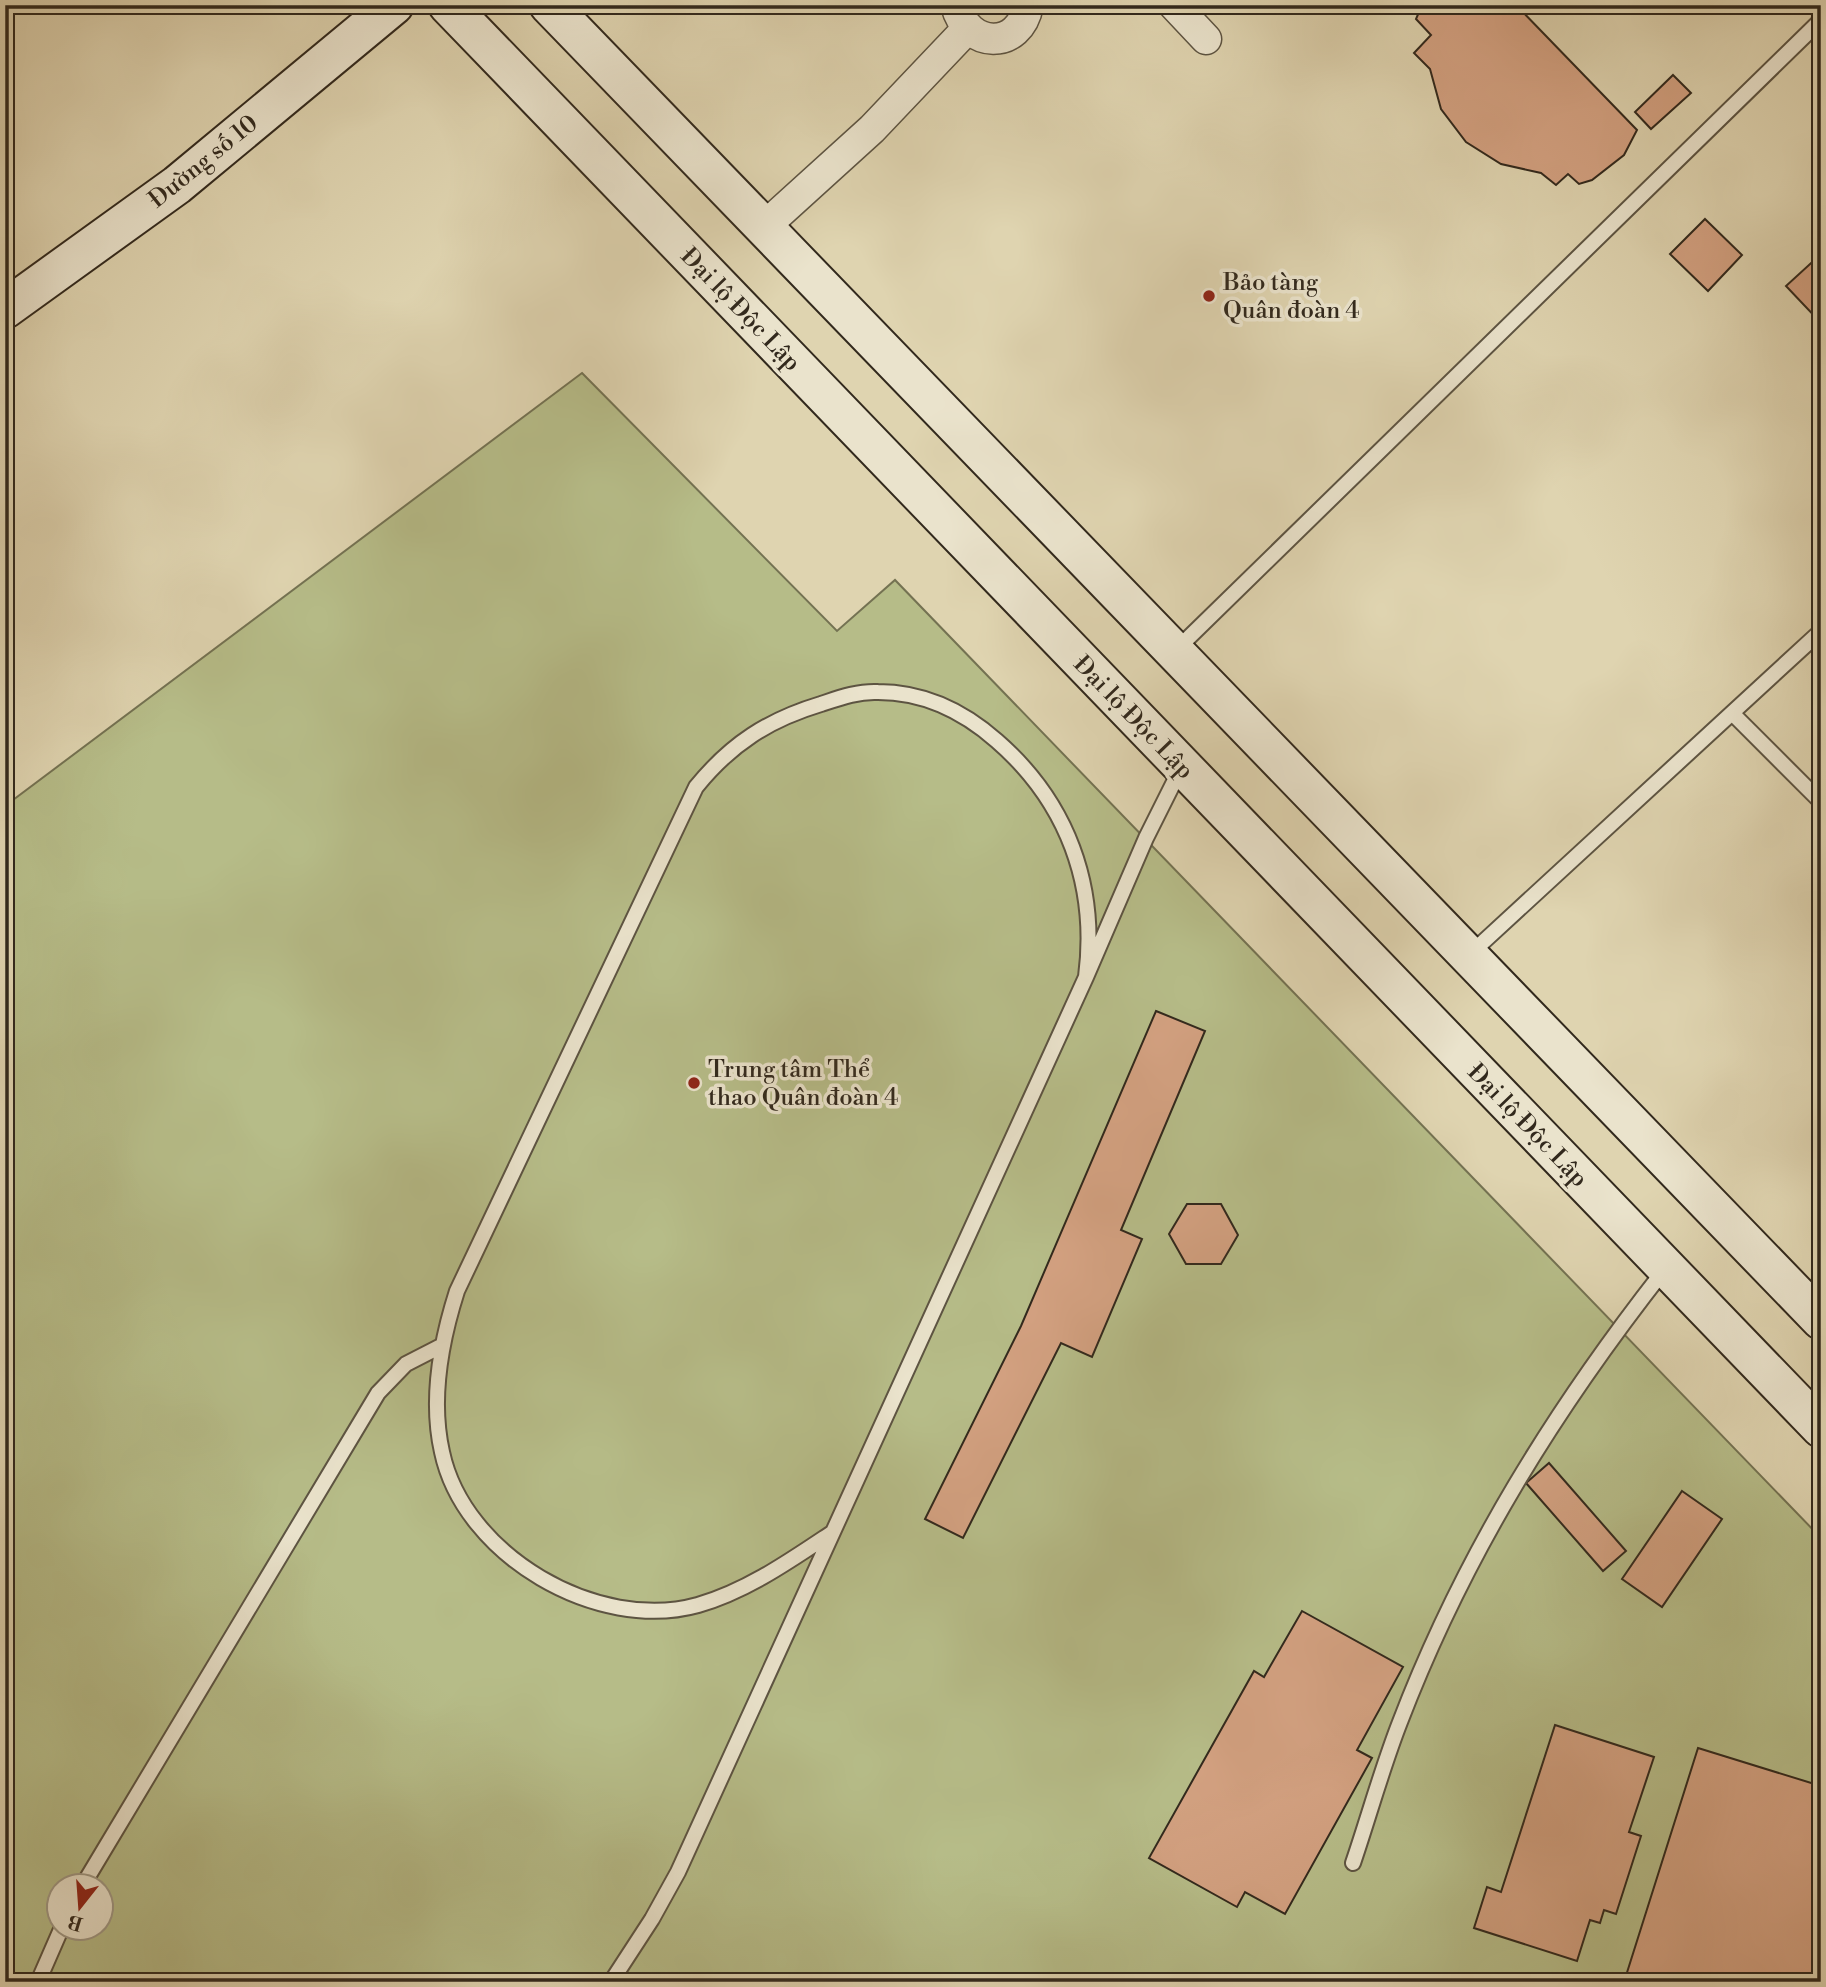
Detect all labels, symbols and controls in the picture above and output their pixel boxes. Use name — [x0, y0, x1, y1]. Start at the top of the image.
street label: Đường số 10 — [143, 109, 264, 215]
street label: Đại lộ Độc Lập — [674, 242, 807, 378]
place label: Bảo tàng Quân đoàn 4 — [1222, 268, 1360, 326]
marker: Bảo tàng Quân đoàn 4 — [1201, 288, 1217, 304]
street label: Đại lộ Độc Lập — [1067, 650, 1200, 786]
place label: Trung tâm Thể thao Quân đoàn 4 — [708, 1055, 898, 1113]
street label: Đại lộ Độc Lập — [1461, 1058, 1594, 1194]
marker: Trung tâm Thể thao Quân đoàn 4 — [686, 1075, 702, 1091]
north arrow — [46, 1871, 116, 1941]
text: B — [65, 1909, 86, 1936]

